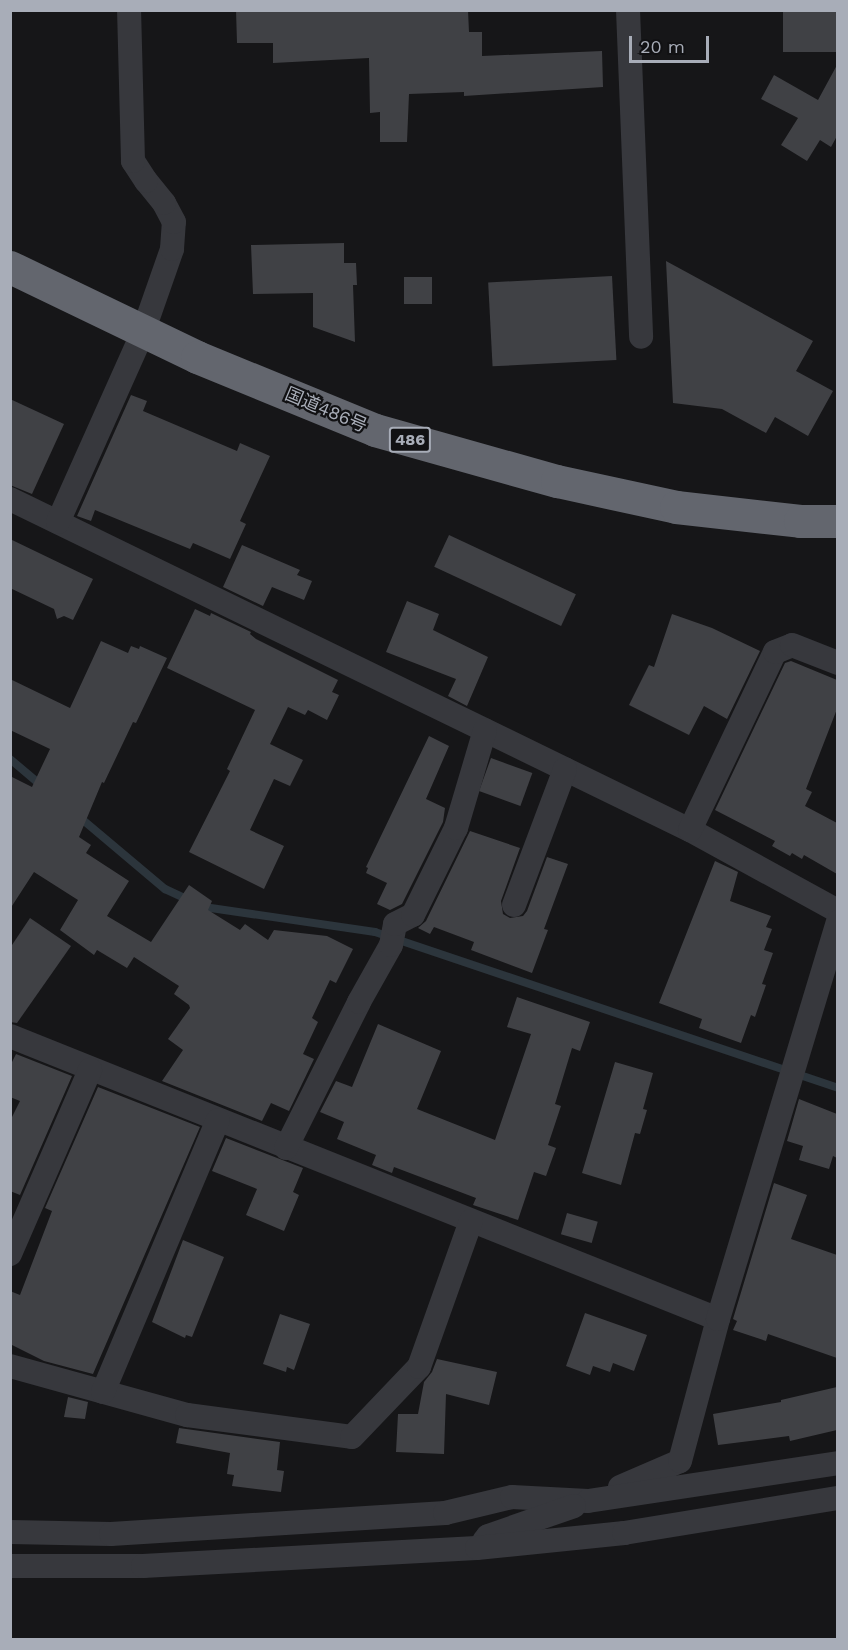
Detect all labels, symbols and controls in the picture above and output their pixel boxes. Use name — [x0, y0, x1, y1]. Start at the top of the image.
scale bar — [632, 24, 712, 62]
text: 20 m — [640, 36, 685, 57]
street label: 国道486号 — [282, 383, 370, 437]
road number: 486 — [388, 427, 432, 453]

